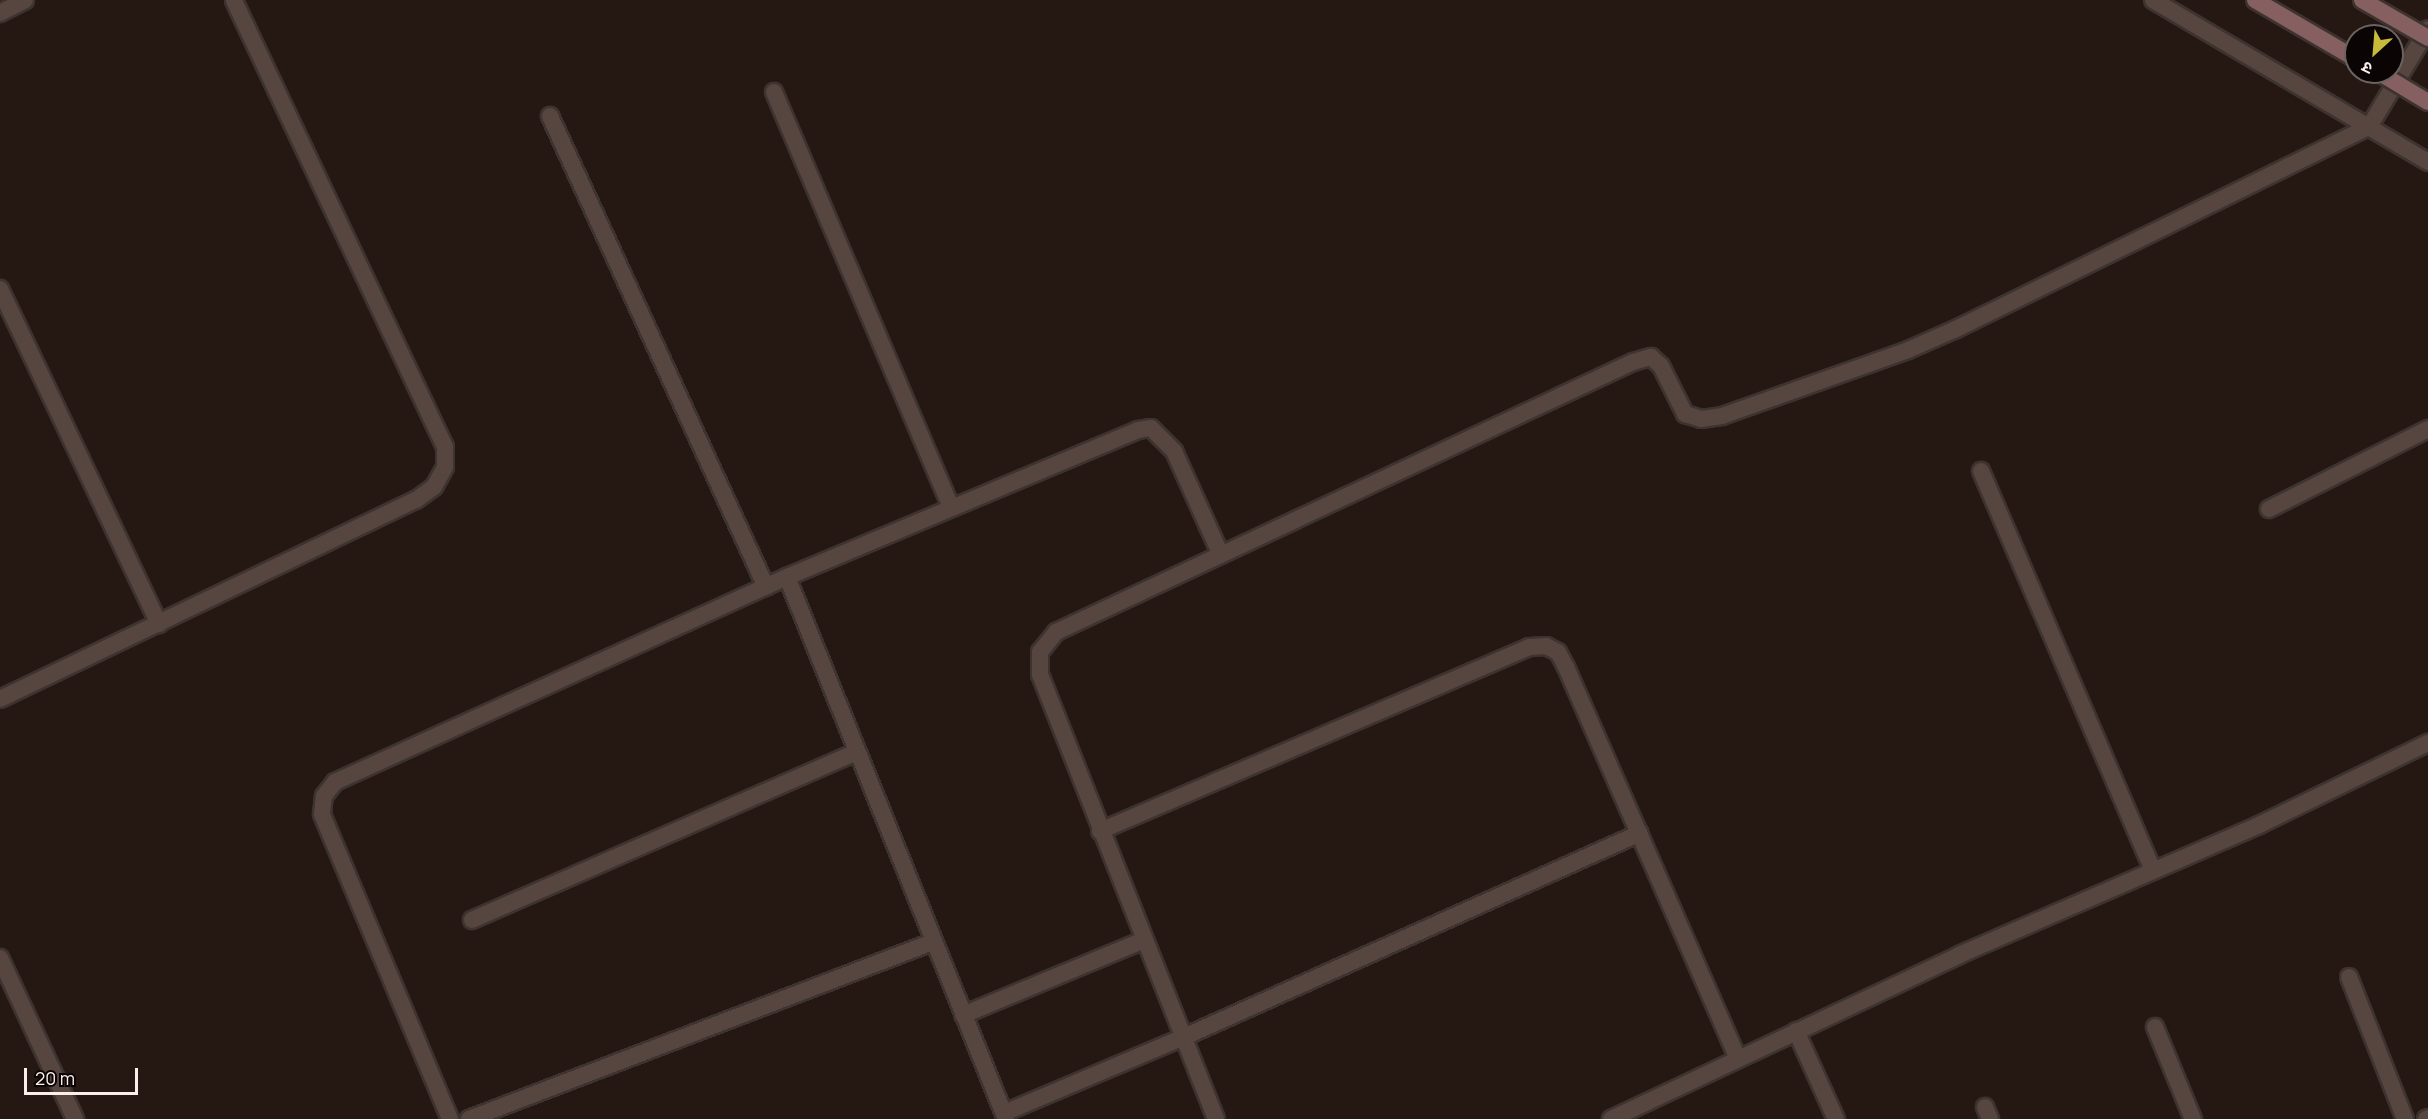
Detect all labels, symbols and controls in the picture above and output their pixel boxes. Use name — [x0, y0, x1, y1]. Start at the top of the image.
north arrow — [2344, 24, 2404, 84]
text: उ — [2358, 56, 2376, 80]
scale bar — [27, 1056, 141, 1094]
text: 20 m — [35, 1066, 75, 1090]

